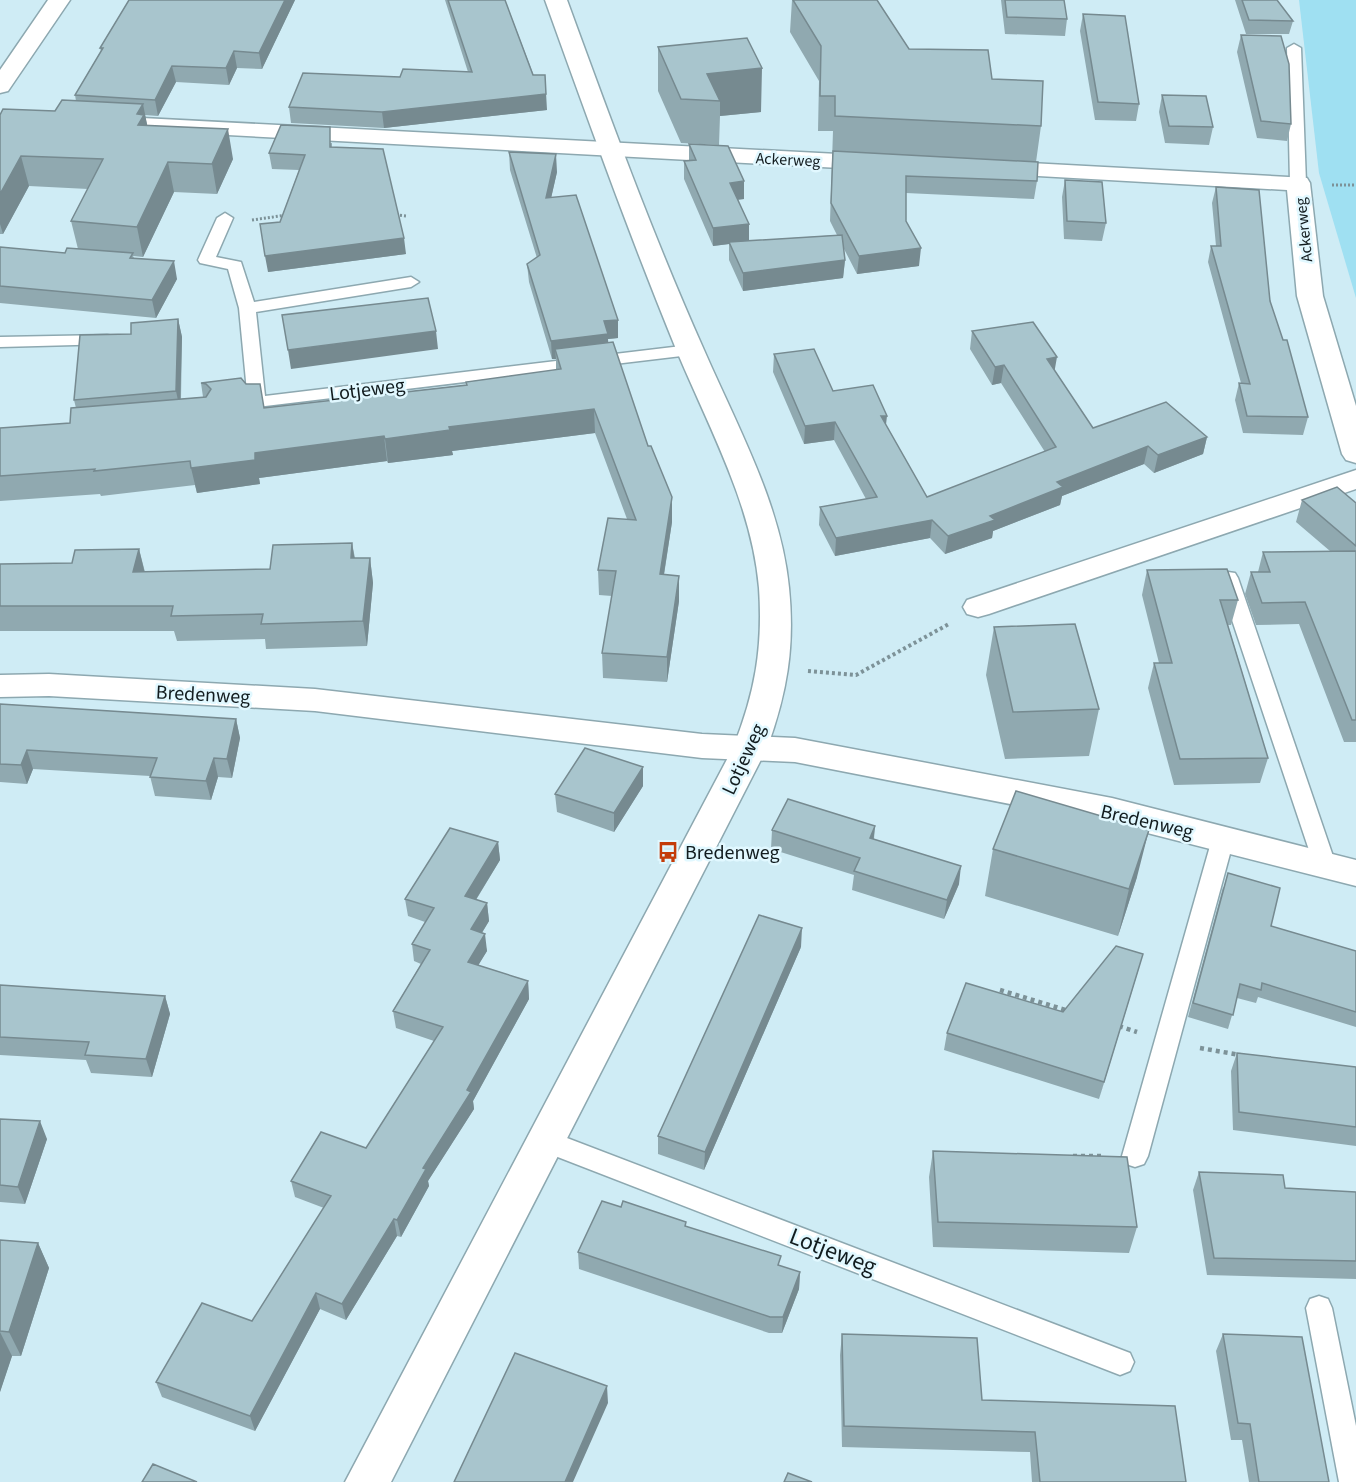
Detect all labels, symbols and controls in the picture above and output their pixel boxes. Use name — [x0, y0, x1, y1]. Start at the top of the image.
street label: Ackerweg — [755, 147, 821, 173]
street label: Ackerweg — [1290, 197, 1318, 263]
street label: Lotjeweg — [328, 371, 406, 409]
street label: Bredenweg — [155, 679, 251, 711]
street label: Lotjeweg — [715, 719, 773, 800]
street label: Bredenweg — [1098, 798, 1196, 846]
place label: Bredenweg — [685, 839, 780, 867]
bus stop icon: Bredenweg — [656, 840, 680, 864]
street label: Lotjeweg — [784, 1219, 882, 1284]

